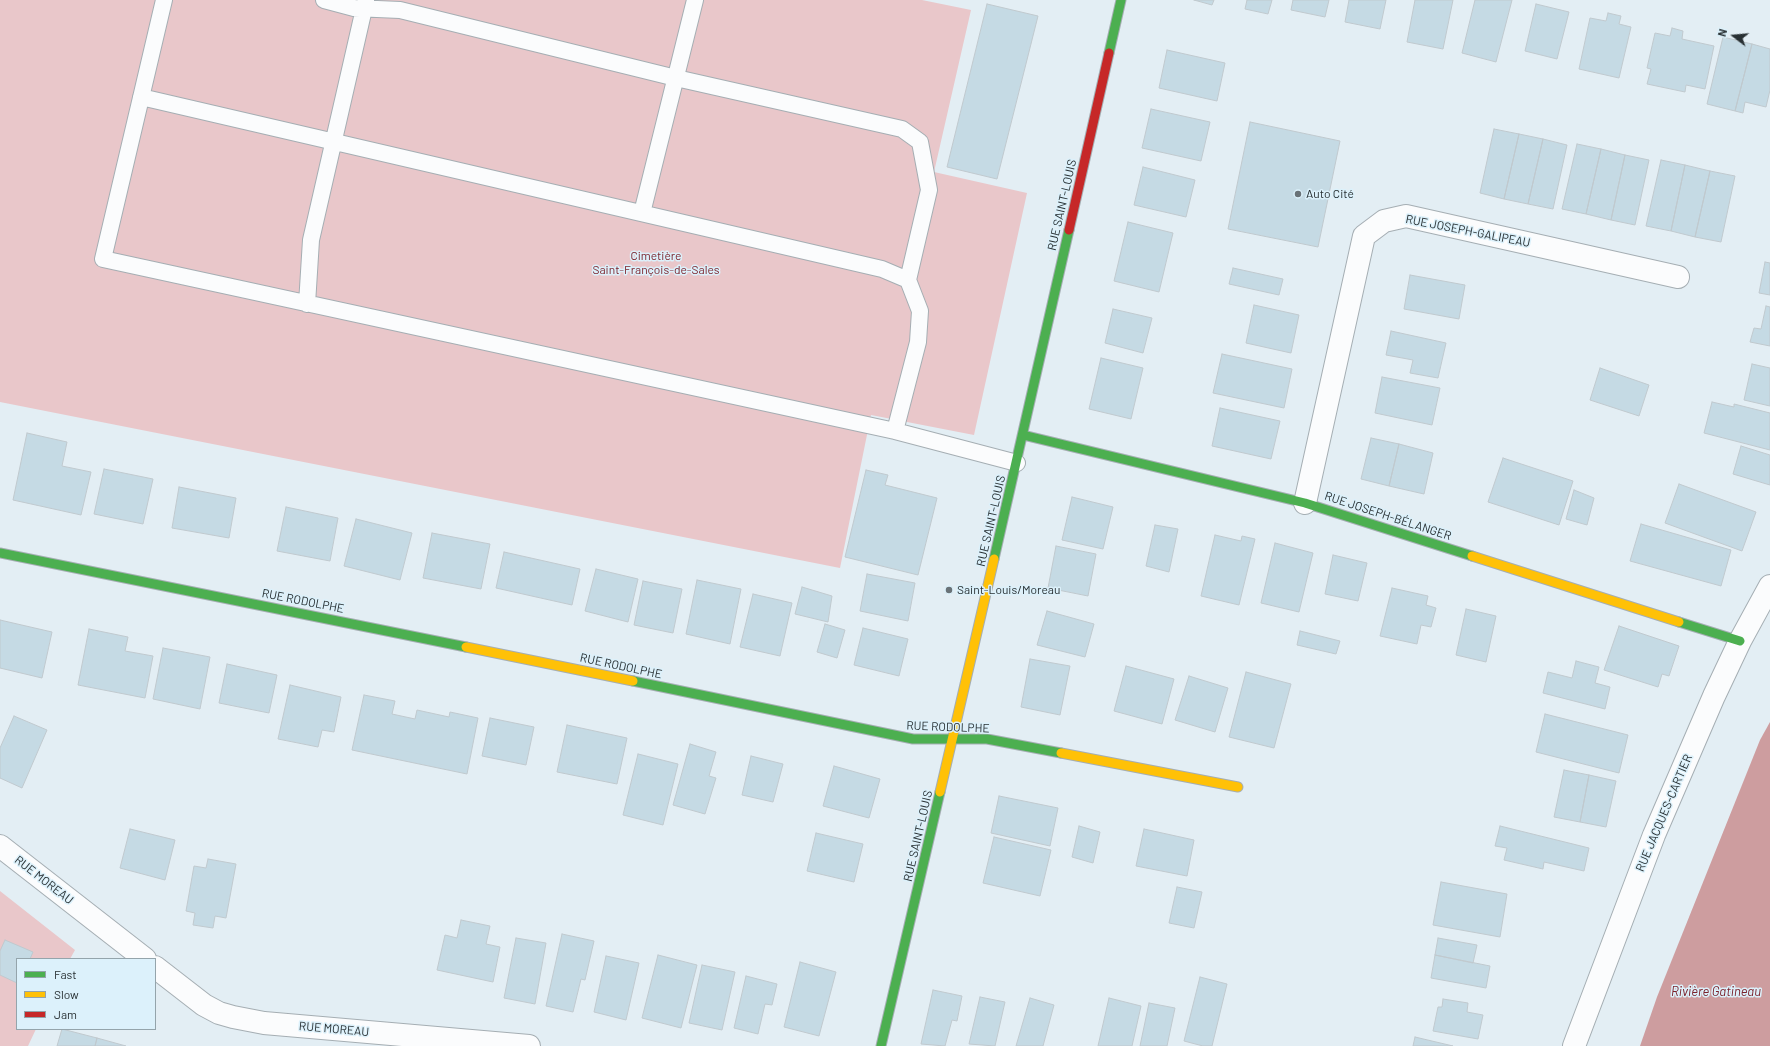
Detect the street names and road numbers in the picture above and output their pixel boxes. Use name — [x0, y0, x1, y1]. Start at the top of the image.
street label: RUE SAINT-LOUIS — [1045, 158, 1079, 252]
street label: RUE JOSEPH-GALIPEAU — [1404, 212, 1532, 250]
street label: RUE SAINT-LOUIS — [974, 474, 1008, 568]
street label: RUE JOSEPH-BÉLANGER — [1323, 489, 1453, 543]
street label: RUE RODOLPHE — [261, 586, 345, 616]
street label: RUE RODOLPHE — [579, 650, 663, 682]
street label: RUE RODOLPHE — [906, 718, 990, 736]
street label: RUE JACQUES-CARTIER — [1633, 752, 1695, 874]
street label: RUE SAINT-LOUIS — [901, 789, 935, 883]
street label: RUE MOREAU — [12, 853, 76, 907]
street label: RUE MOREAU — [298, 1019, 370, 1039]

